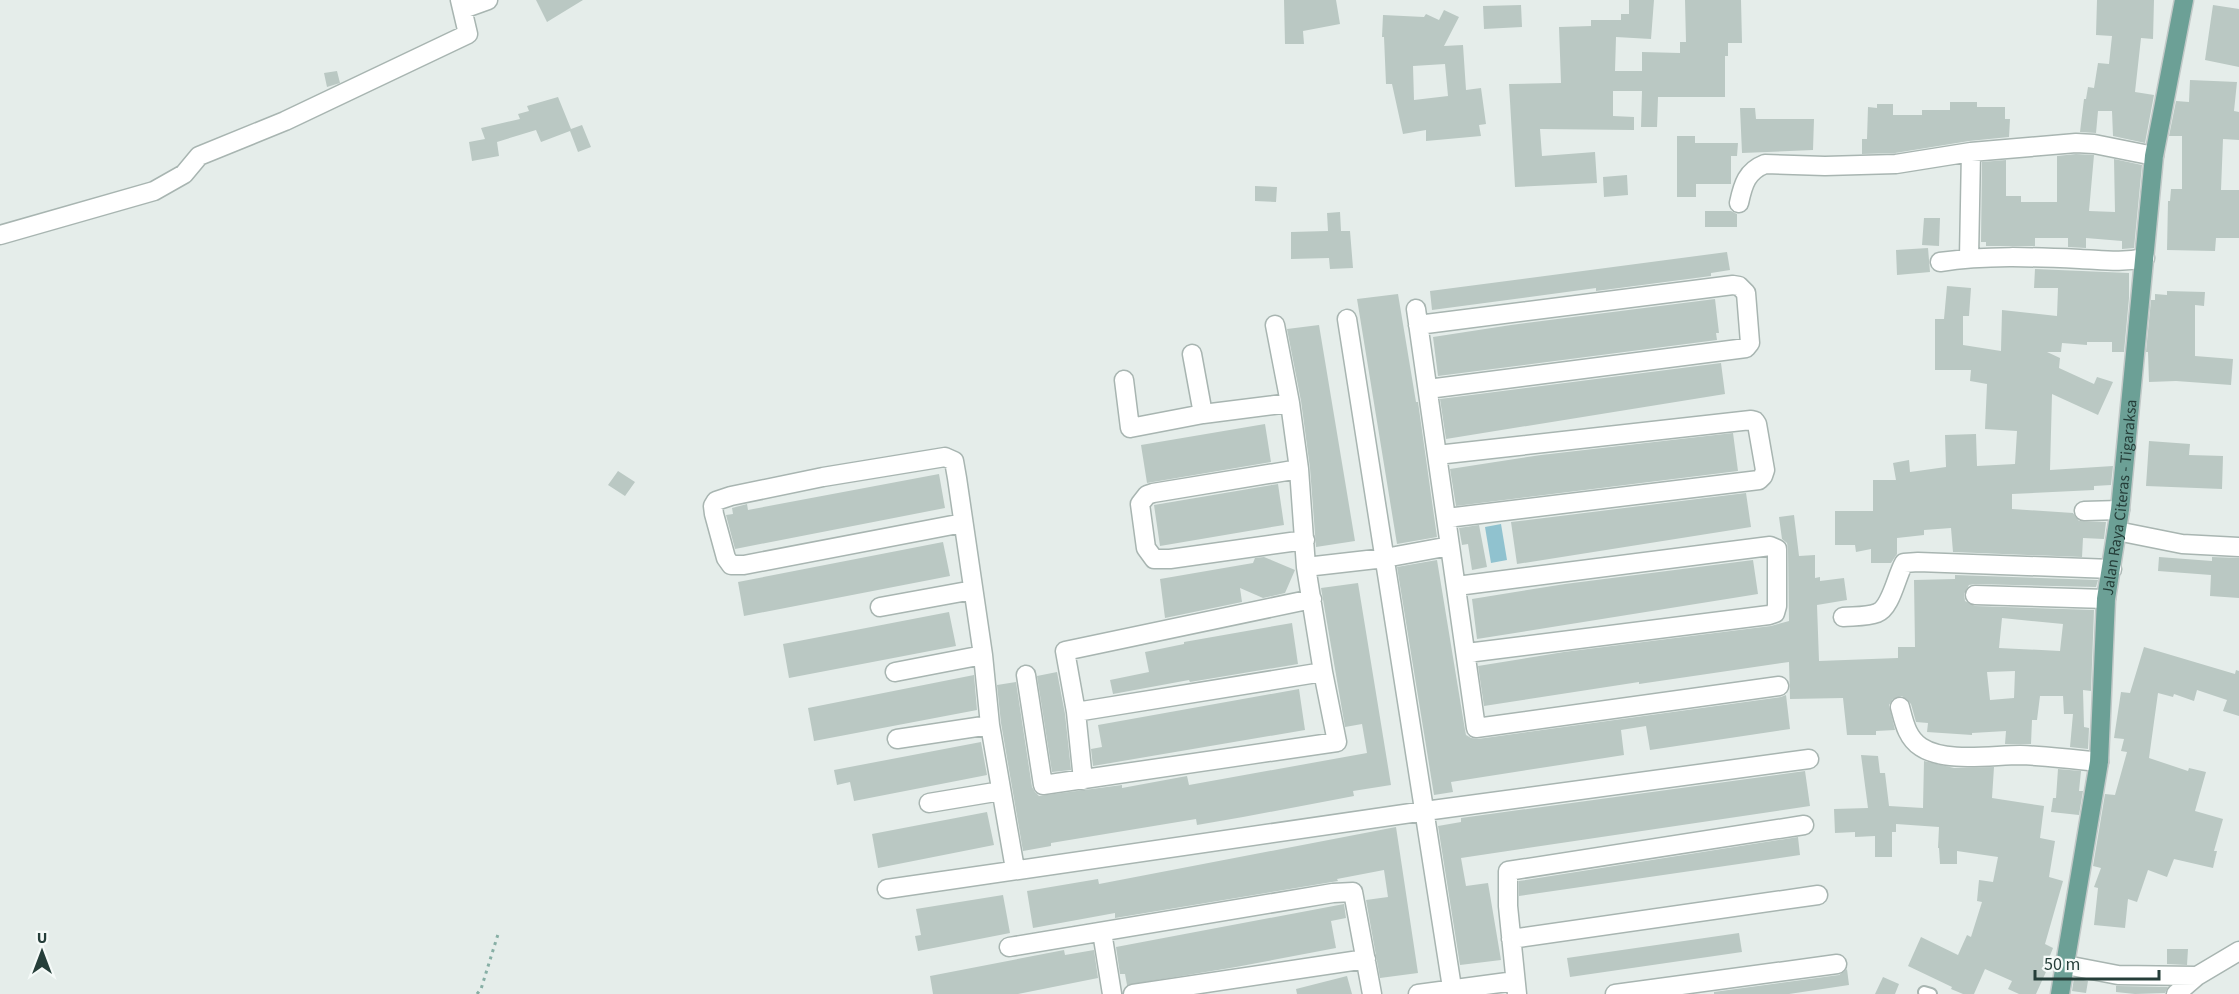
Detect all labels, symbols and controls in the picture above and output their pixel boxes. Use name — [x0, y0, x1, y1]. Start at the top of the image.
street label: Jalan Raya Citeras - Tigaraksa — [2097, 398, 2143, 597]
north arrow — [12, 922, 72, 982]
text: U — [37, 927, 47, 949]
scale bar — [2035, 943, 2160, 981]
text: 50 m — [2044, 952, 2080, 977]

